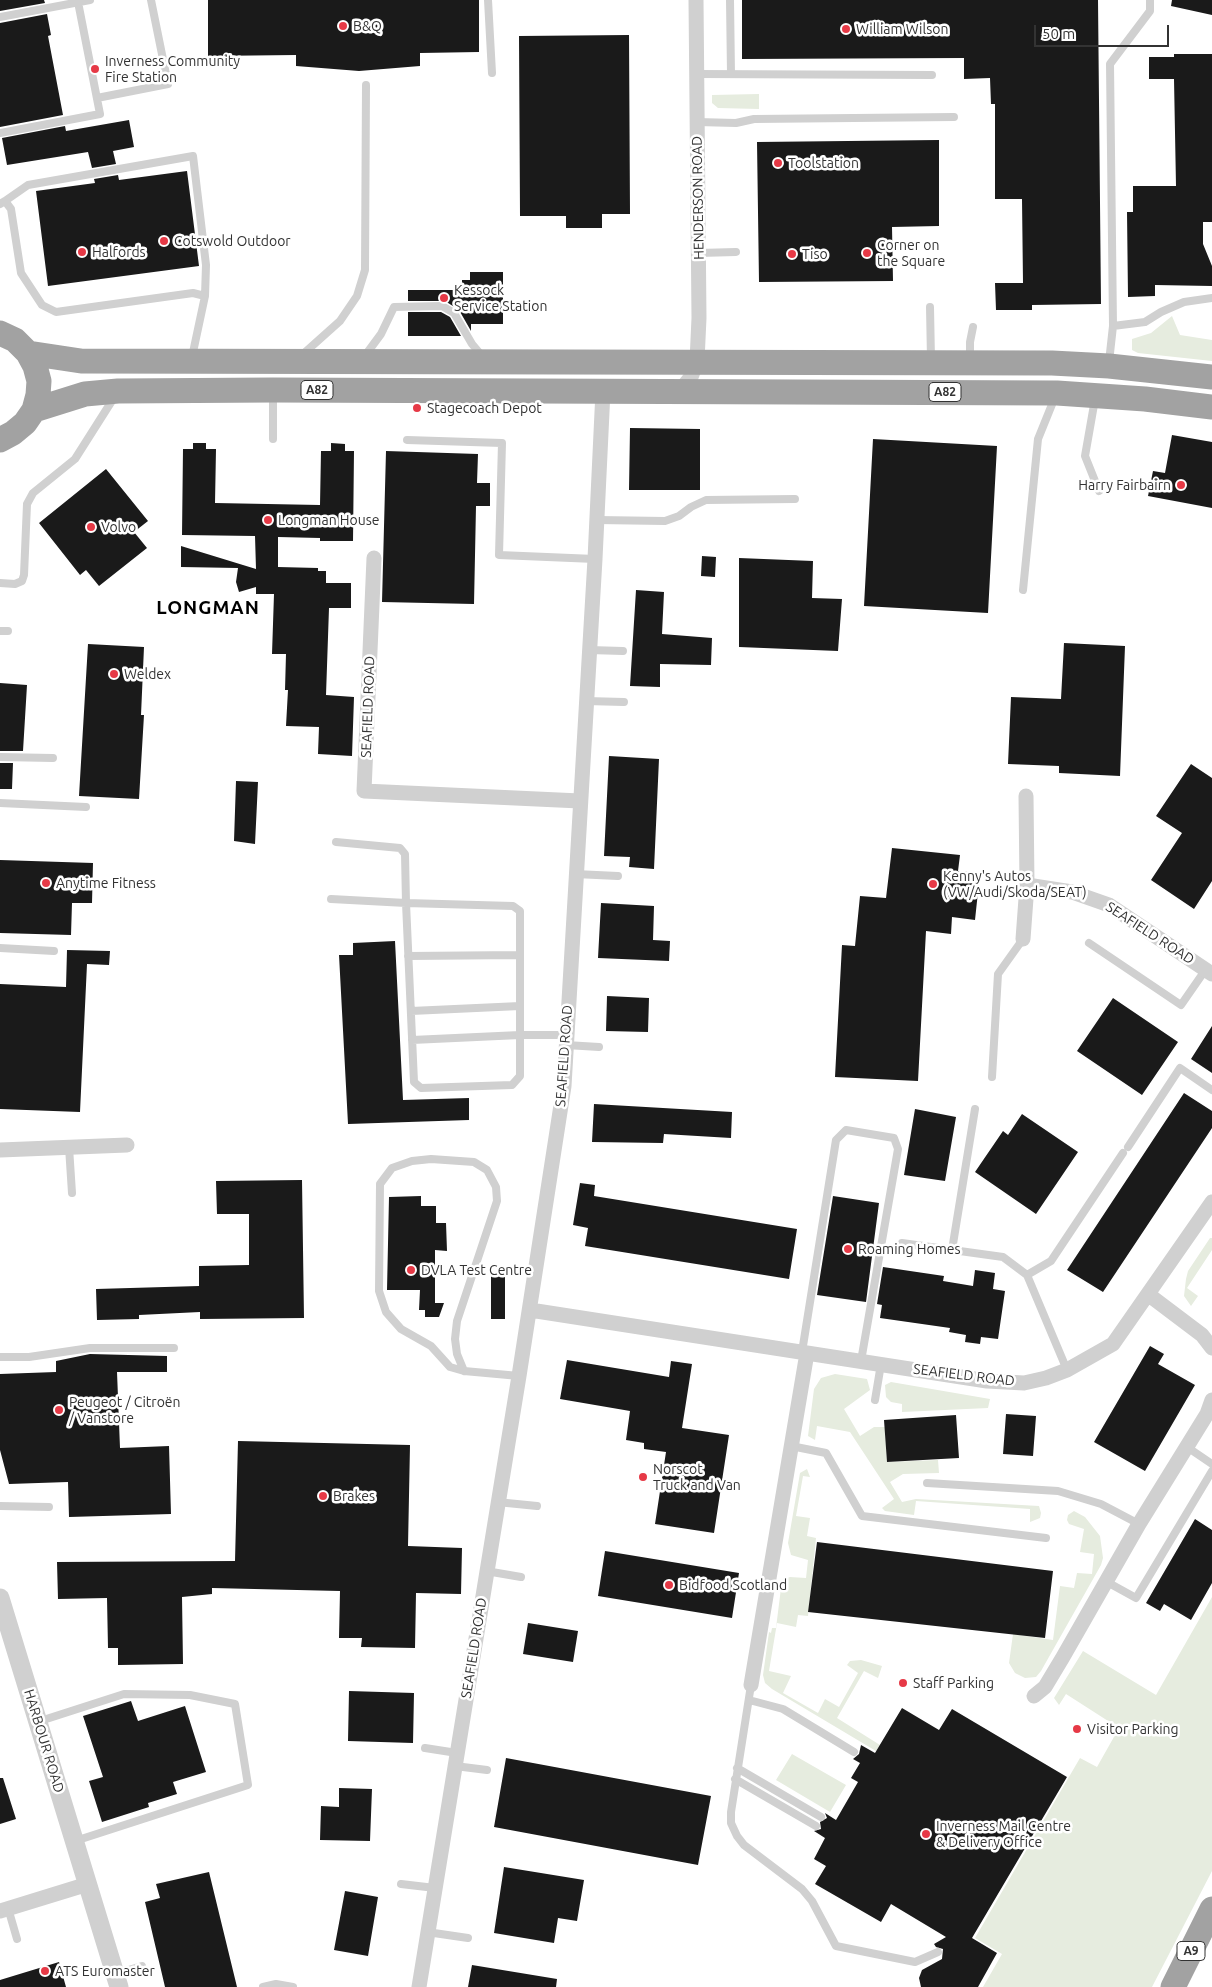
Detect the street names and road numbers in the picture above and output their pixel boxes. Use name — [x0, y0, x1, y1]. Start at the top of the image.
street label: HENDERSON ROAD — [689, 136, 707, 260]
road number: A82 — [301, 380, 333, 400]
road number: A82 — [929, 382, 961, 402]
street label: SEAFIELD ROAD — [358, 656, 378, 758]
street label: SEAFIELD ROAD — [1103, 898, 1197, 968]
street label: SEAFIELD ROAD — [552, 1005, 576, 1107]
street label: SEAFIELD ROAD — [912, 1360, 1016, 1390]
street label: SEAFIELD ROAD — [458, 1596, 490, 1700]
street label: HARBOUR ROAD — [20, 1687, 68, 1795]
road number: A9 — [1177, 1942, 1205, 1960]

